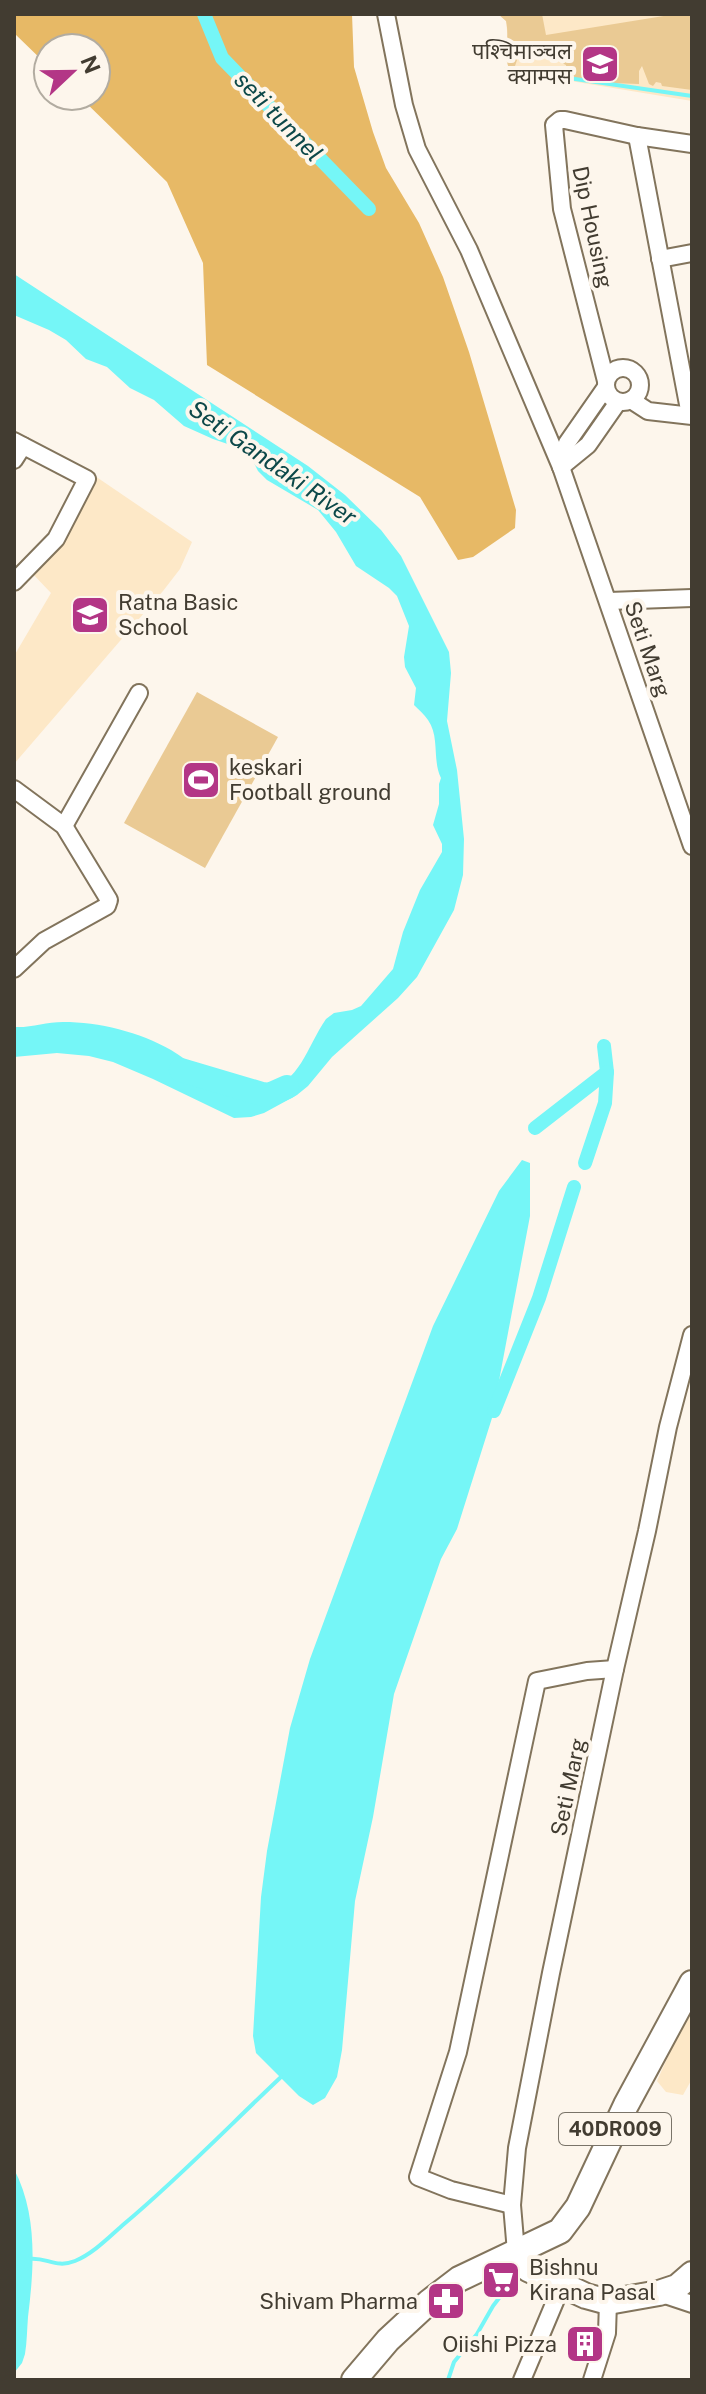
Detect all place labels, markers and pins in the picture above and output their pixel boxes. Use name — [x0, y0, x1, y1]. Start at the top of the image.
place label: पश्‍चिमाञ्‍चल क्याम्पस — [472, 38, 573, 89]
school or university icon: पश्‍चिमाञ्‍चल क्याम्पस — [579, 43, 621, 85]
place label: Ratna Basic School — [118, 589, 238, 640]
school or university icon: Ratna Basic School — [69, 594, 111, 636]
place label: keskari Football ground — [229, 754, 391, 805]
sports icon: keskari Football ground — [180, 759, 222, 801]
place label: Bishnu Kirana Pasal — [529, 2254, 656, 2305]
supermarket icon: Bishnu Kirana Pasal — [480, 2259, 522, 2301]
pharmacy icon: Shivam Pharma — [425, 2280, 467, 2322]
place label: Shivam Pharma — [259, 2288, 418, 2314]
building icon: Oiishi Pizza — [564, 2323, 606, 2365]
place label: Oiishi Pizza — [442, 2331, 557, 2357]

